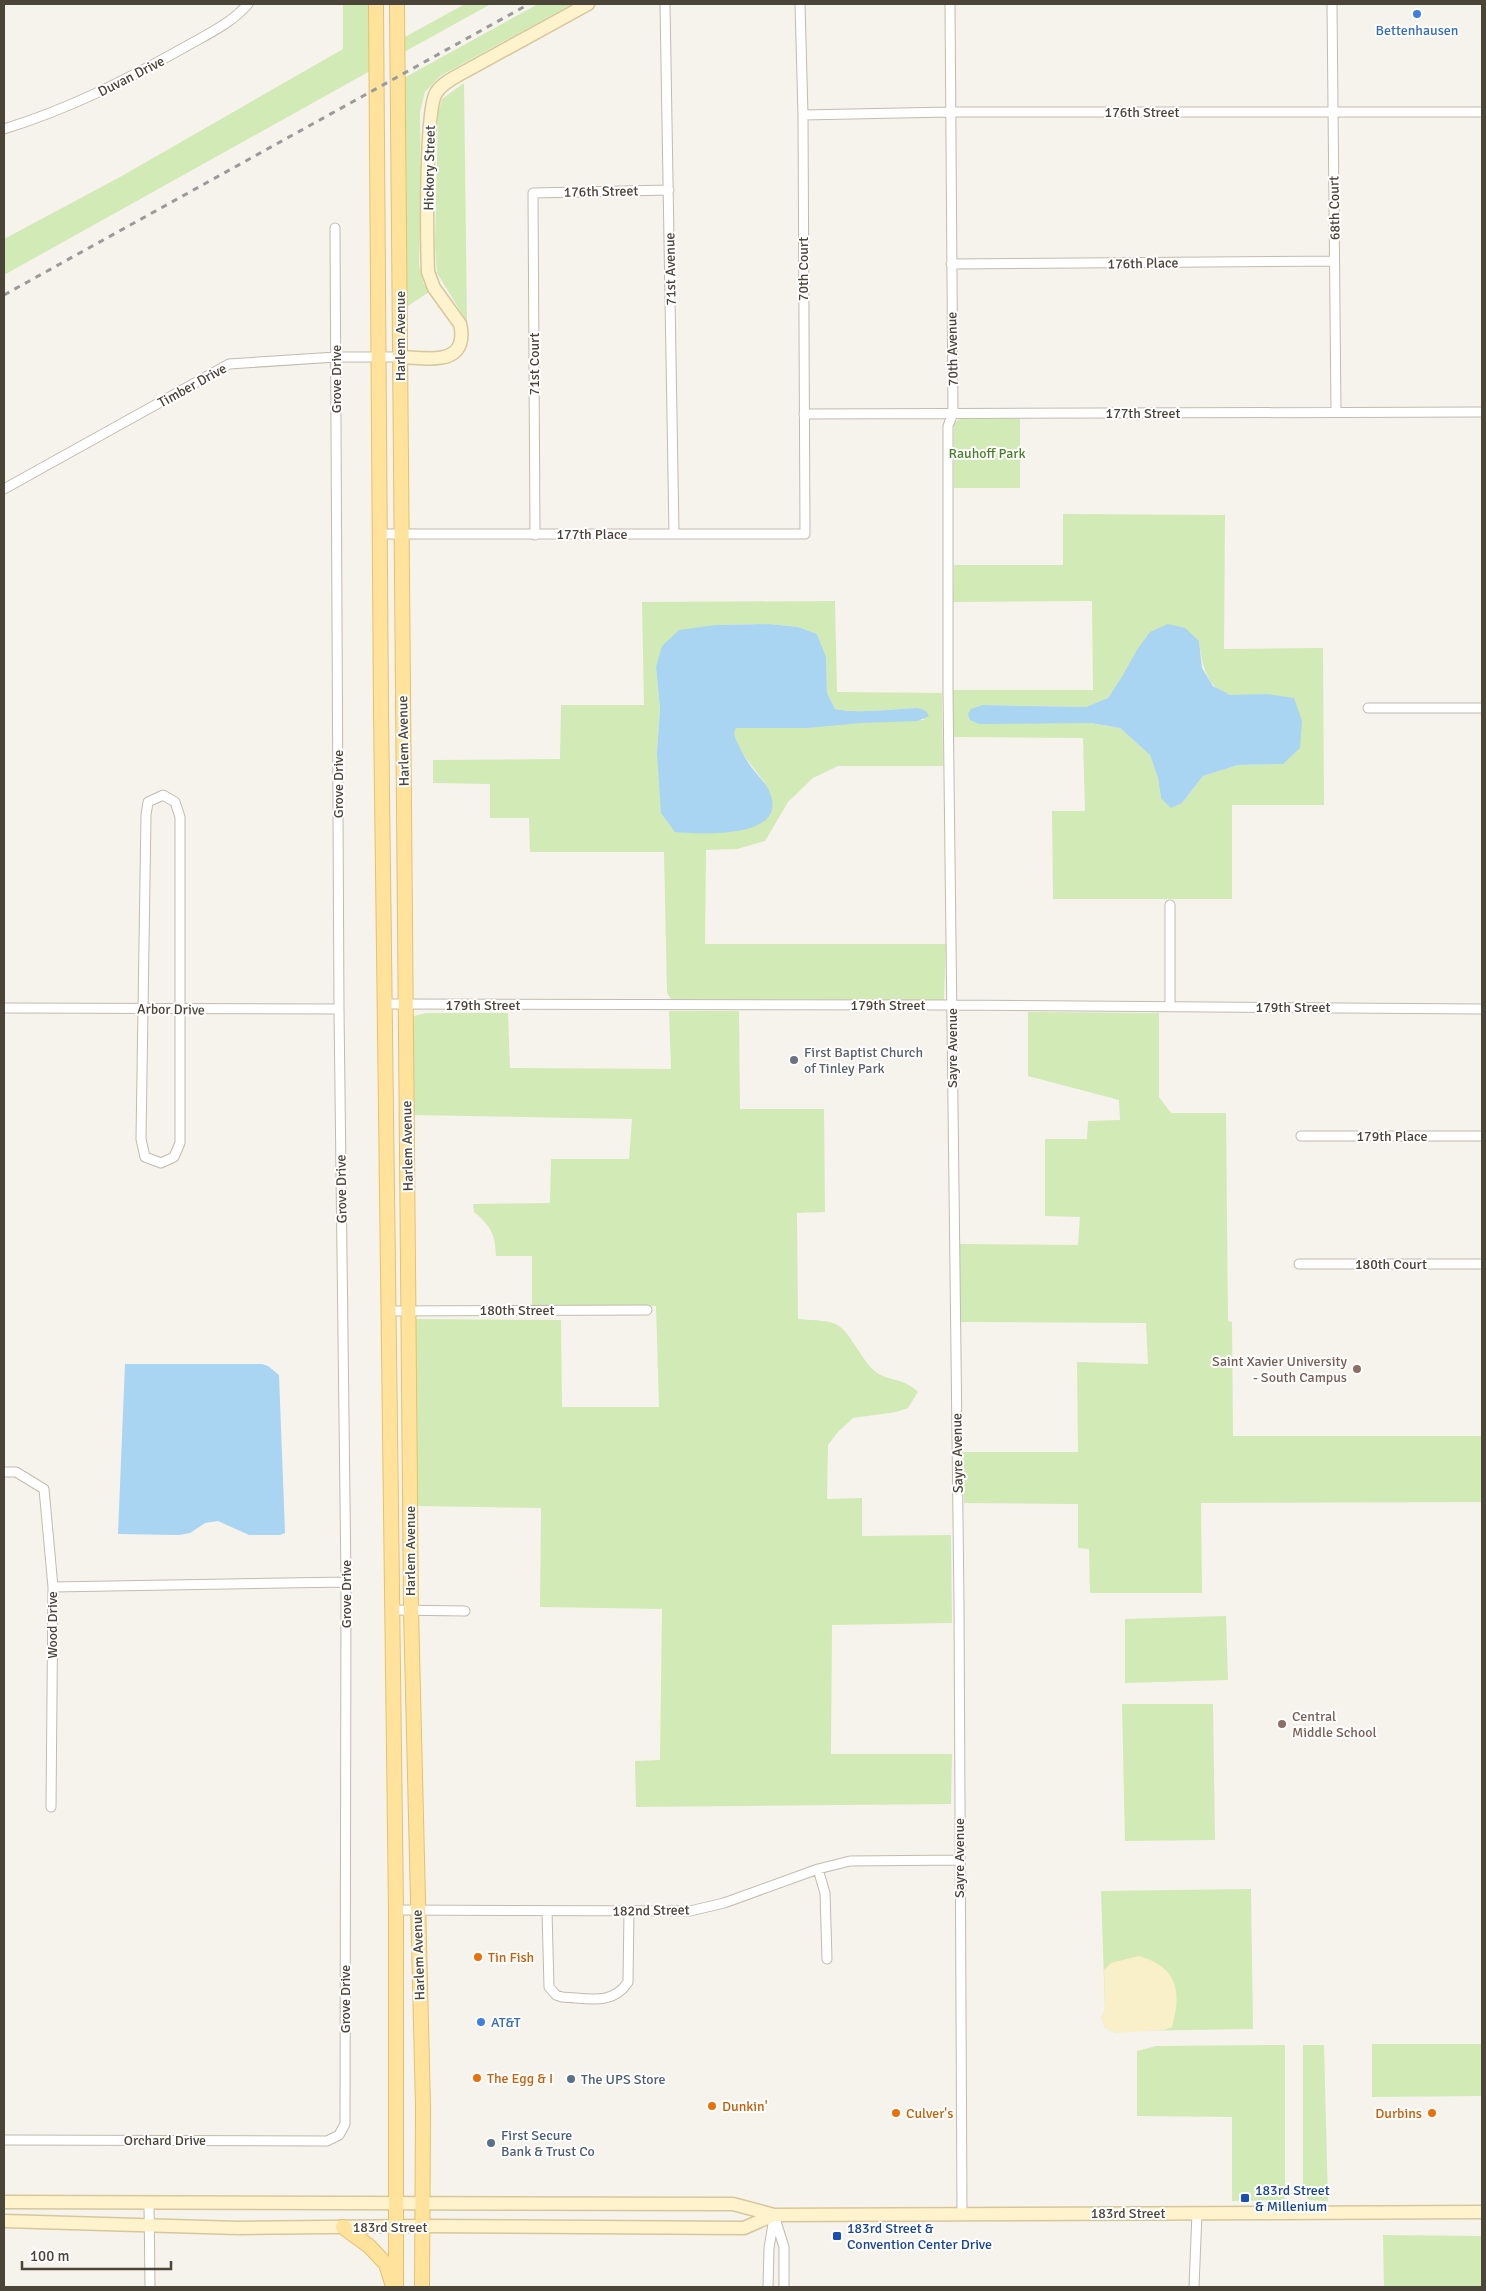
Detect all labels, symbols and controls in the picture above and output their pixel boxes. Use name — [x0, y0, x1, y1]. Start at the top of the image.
marker: Bettenhausen — [1411, 8, 1423, 20]
place label: Bettenhausen — [1376, 22, 1458, 39]
street label: Duvan Drive — [95, 52, 167, 100]
street label: 176th Street — [1105, 104, 1179, 121]
street label: Hickory Street — [420, 125, 439, 211]
street label: 68th Court — [1325, 176, 1344, 240]
street label: 176th Street — [563, 182, 639, 201]
street label: 71st Avenue — [661, 232, 680, 306]
street label: 70th Court — [795, 237, 812, 301]
street label: 176th Place — [1107, 254, 1179, 273]
street label: Harlem Avenue — [392, 291, 409, 381]
street label: 70th Avenue — [943, 312, 962, 386]
street label: 71st Court — [526, 332, 543, 395]
street label: Grove Drive — [328, 345, 345, 413]
street label: Timber Drive — [155, 360, 230, 411]
street label: 177th Street — [1106, 405, 1180, 422]
park label: Rauhoff Park — [949, 445, 1025, 462]
street label: 177th Place — [557, 526, 627, 543]
street label: Harlem Avenue — [394, 695, 413, 786]
street label: Grove Drive — [330, 750, 347, 818]
street label: 179th Street — [446, 997, 520, 1014]
street label: 179th Street — [851, 997, 925, 1014]
street label: 179th Street — [1256, 999, 1330, 1016]
street label: Arbor Drive — [137, 1000, 205, 1019]
street label: Sayre Avenue — [944, 1008, 961, 1088]
place label: First Baptist Church of Tinley Park — [804, 1044, 923, 1077]
marker: First Baptist Church of Tinley Park — [788, 1054, 800, 1066]
street label: Harlem Avenue — [398, 1100, 417, 1191]
street label: 179th Place — [1357, 1128, 1427, 1145]
street label: Grove Drive — [332, 1155, 351, 1223]
street label: 180th Court — [1355, 1256, 1427, 1273]
street label: 180th Street — [480, 1302, 554, 1319]
place label: Saint Xavier University - South Campus — [1212, 1353, 1347, 1386]
marker: Saint Xavier University - South Campus — [1351, 1363, 1363, 1375]
street label: Sayre Avenue — [948, 1413, 967, 1493]
street label: Harlem Avenue — [402, 1506, 419, 1596]
street label: Grove Drive — [338, 1560, 355, 1628]
street label: Wood Drive — [44, 1591, 61, 1659]
place label: Central Middle School — [1292, 1708, 1377, 1741]
marker: Central Middle School — [1276, 1718, 1288, 1730]
street label: Sayre Avenue — [951, 1818, 968, 1898]
street label: 182nd Street — [612, 1901, 690, 1920]
street label: Harlem Avenue — [408, 1909, 429, 2001]
place label: Tin Fish — [488, 1949, 534, 1966]
marker: Tin Fish — [472, 1951, 484, 1963]
street label: Grove Drive — [337, 1965, 354, 2033]
place label: AT&T — [491, 2014, 521, 2031]
marker: AT&T — [475, 2016, 487, 2028]
place label: The Egg & I — [487, 2070, 553, 2087]
place label: The UPS Store — [581, 2071, 666, 2088]
marker: The Egg & I — [471, 2072, 483, 2084]
marker: The UPS Store — [565, 2073, 577, 2085]
place label: Dunkin' — [722, 2098, 768, 2115]
marker: Dunkin' — [706, 2100, 718, 2112]
place label: Culver's — [906, 2105, 953, 2122]
place label: Durbins — [1375, 2105, 1422, 2122]
marker: Culver's — [890, 2107, 902, 2119]
marker: Durbins — [1426, 2107, 1438, 2119]
place label: First Secure Bank & Trust Co — [501, 2127, 595, 2160]
street label: Orchard Drive — [124, 2132, 206, 2149]
marker: First Secure Bank & Trust Co — [485, 2137, 497, 2149]
place label: 183rd Street & Millenium — [1255, 2182, 1330, 2215]
marker: 183rd Street & Millenium — [1239, 2192, 1251, 2204]
street label: 183rd Street — [1091, 2205, 1165, 2222]
street label: 183rd Street — [353, 2219, 427, 2236]
place label: 183rd Street & Convention Center Drive — [847, 2220, 992, 2253]
marker: 183rd Street & Convention Center Drive — [831, 2230, 843, 2242]
scale bar — [22, 2238, 171, 2270]
text: 100 m — [30, 2247, 70, 2265]

